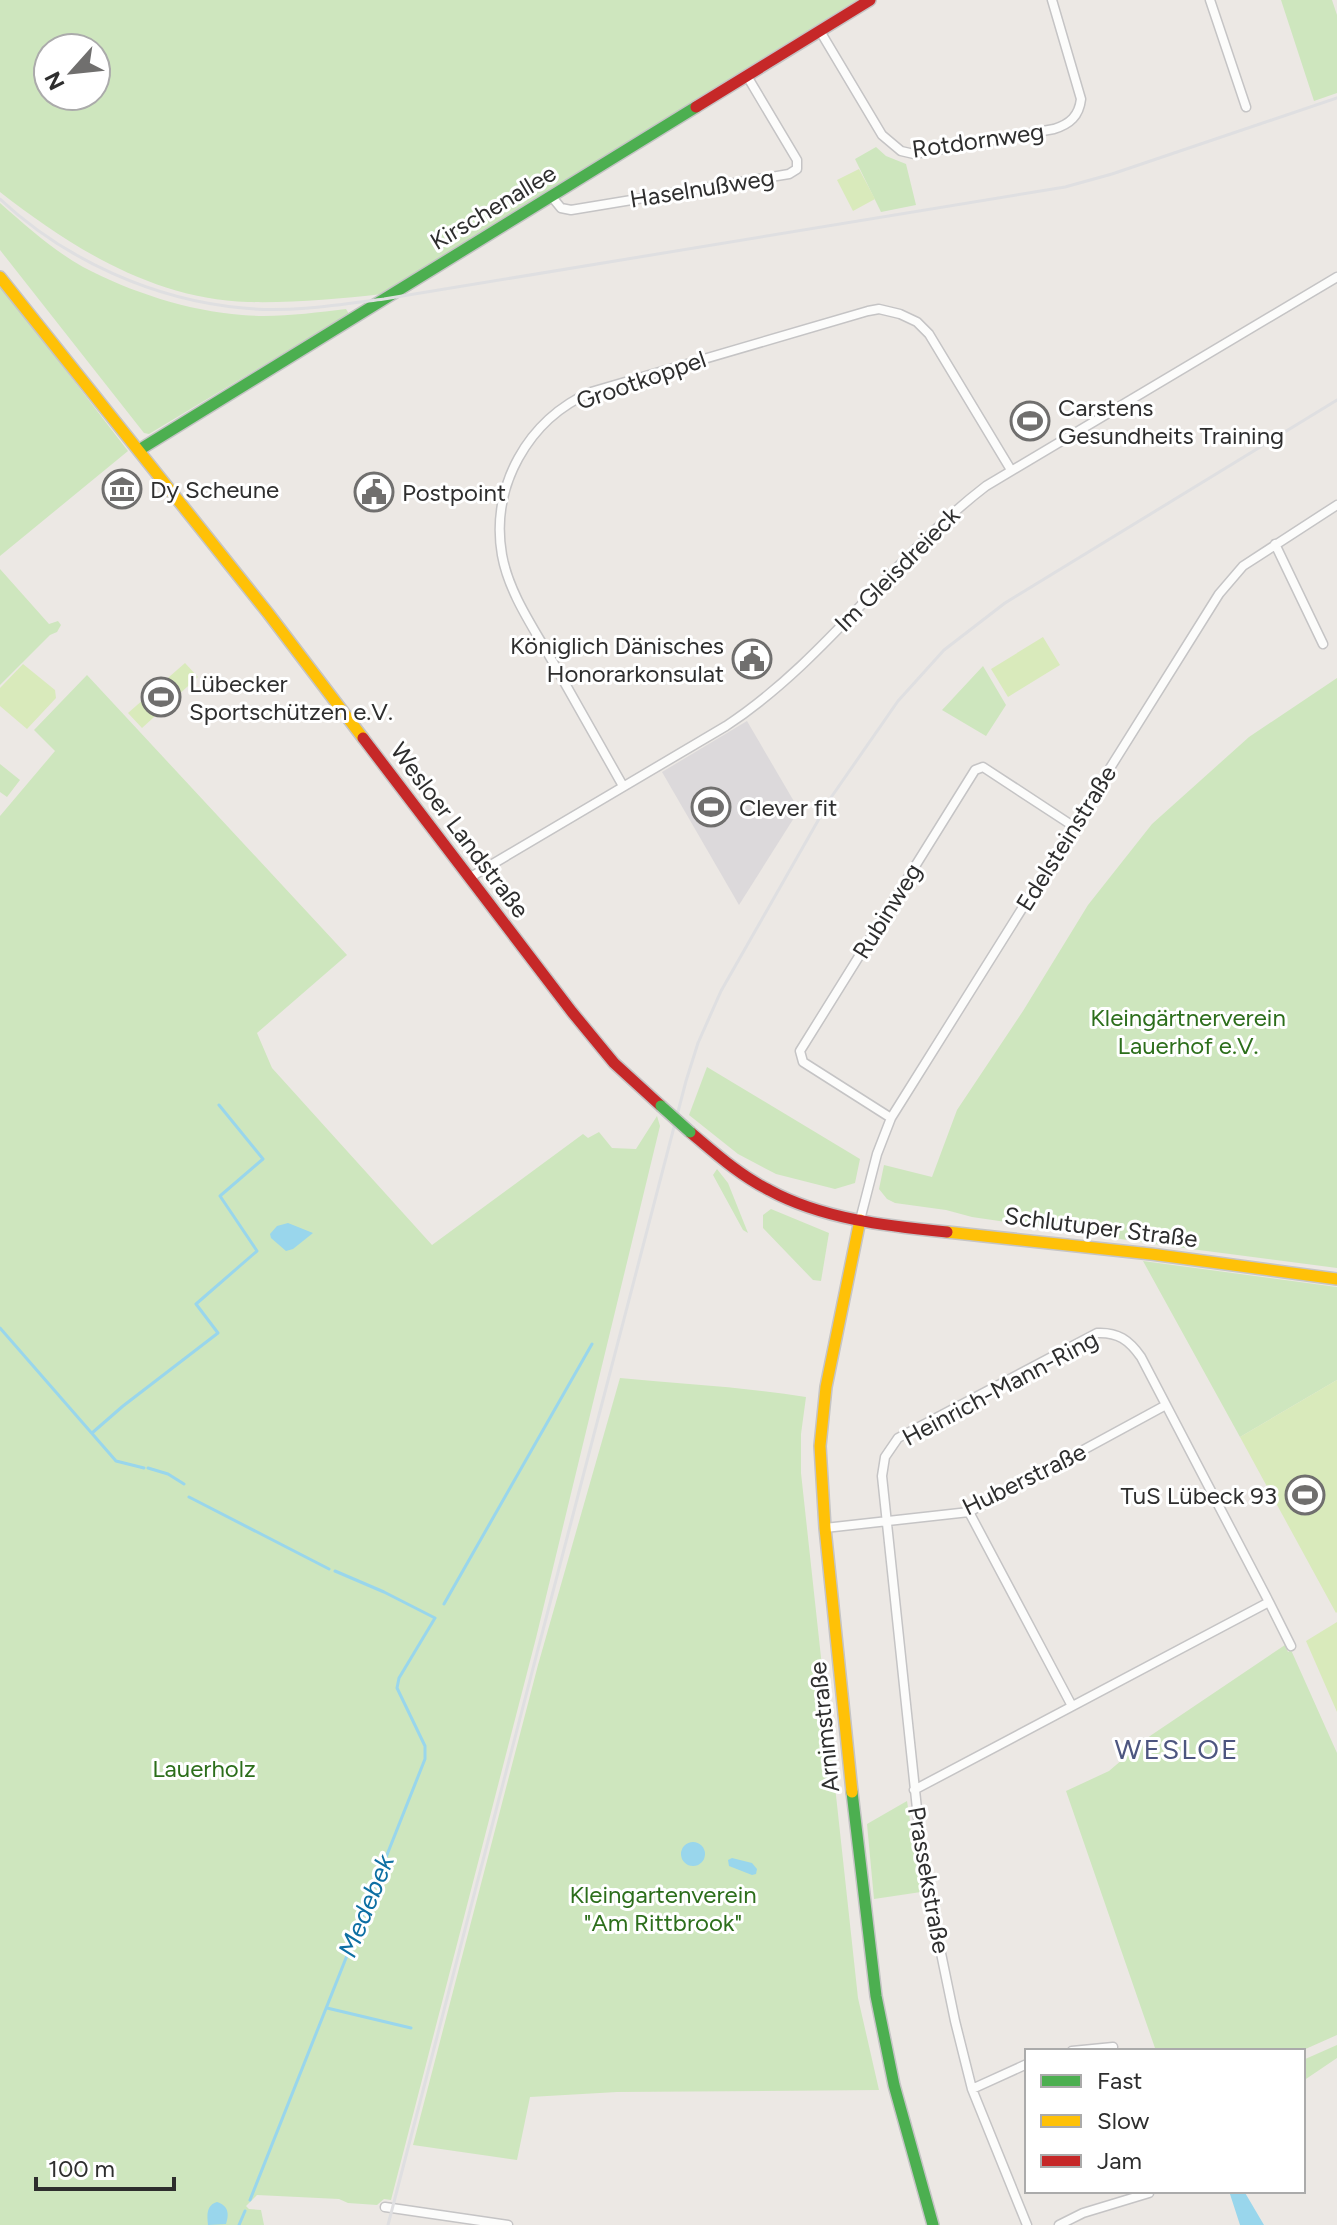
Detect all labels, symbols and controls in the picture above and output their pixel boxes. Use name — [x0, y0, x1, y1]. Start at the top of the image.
north arrow — [32, 32, 112, 112]
text: N — [39, 67, 71, 95]
street label: Rotdornweg — [910, 116, 1046, 164]
street label: Kirschenallee — [425, 158, 561, 256]
street label: Haselnußweg — [628, 162, 776, 214]
street label: Grootkoppel — [572, 344, 710, 416]
place label: Carstens Gesundheits Training — [1058, 393, 1284, 450]
sports icon: Carstens Gesundheits Training — [1009, 400, 1051, 442]
museum icon: Dy Scheune — [101, 468, 143, 510]
public building icon: Postpoint — [353, 471, 395, 513]
place label: Dy Scheune — [150, 475, 279, 504]
place label: Postpoint — [402, 478, 506, 507]
street label: Im Gleisdreieck — [828, 500, 966, 638]
place label: Königlich Dänisches Honorarkonsulat — [510, 631, 724, 688]
public building icon: Königlich Dänisches Honorarkonsulat — [731, 638, 773, 680]
place label: Lübecker Sportschützen e.V. — [189, 669, 393, 726]
sports icon: Lübecker Sportschützen e.V. — [140, 676, 182, 718]
street label: Wesloer Landstraße — [385, 737, 535, 923]
street label: Edelsteinstraße — [1010, 760, 1122, 916]
sports icon: Clever fit — [690, 786, 732, 828]
place label: Clever fit — [739, 793, 837, 822]
street label: Rubinweg — [846, 858, 928, 964]
park label: Kleingärtnerverein Lauerhof e.V. — [1090, 1003, 1286, 1060]
street label: Schlutuper Straße — [1003, 1201, 1199, 1253]
street label: Heinrich-Mann-Ring — [897, 1324, 1103, 1452]
street label: Huberstraße — [957, 1437, 1091, 1521]
sports icon: TuS Lübeck 93 — [1284, 1474, 1326, 1516]
place label: TuS Lübeck 93 — [1121, 1481, 1277, 1510]
street label: Arnimstraße — [803, 1660, 845, 1794]
district label: WESLOE — [1115, 1732, 1240, 1766]
park label: Lauerholz — [152, 1754, 256, 1783]
street label: Prassekstraße — [902, 1804, 956, 1956]
water label: Medebek — [331, 1849, 402, 1962]
park label: Kleingartenverein "Am Rittbrook" — [569, 1880, 757, 1937]
legend — [1025, 2049, 1305, 2193]
text: Fast — [1097, 2066, 1142, 2095]
text: Slow — [1097, 2106, 1150, 2135]
scale bar — [36, 2141, 174, 2191]
text: Jam — [1097, 2146, 1142, 2175]
text: 100 m — [48, 2154, 115, 2183]

